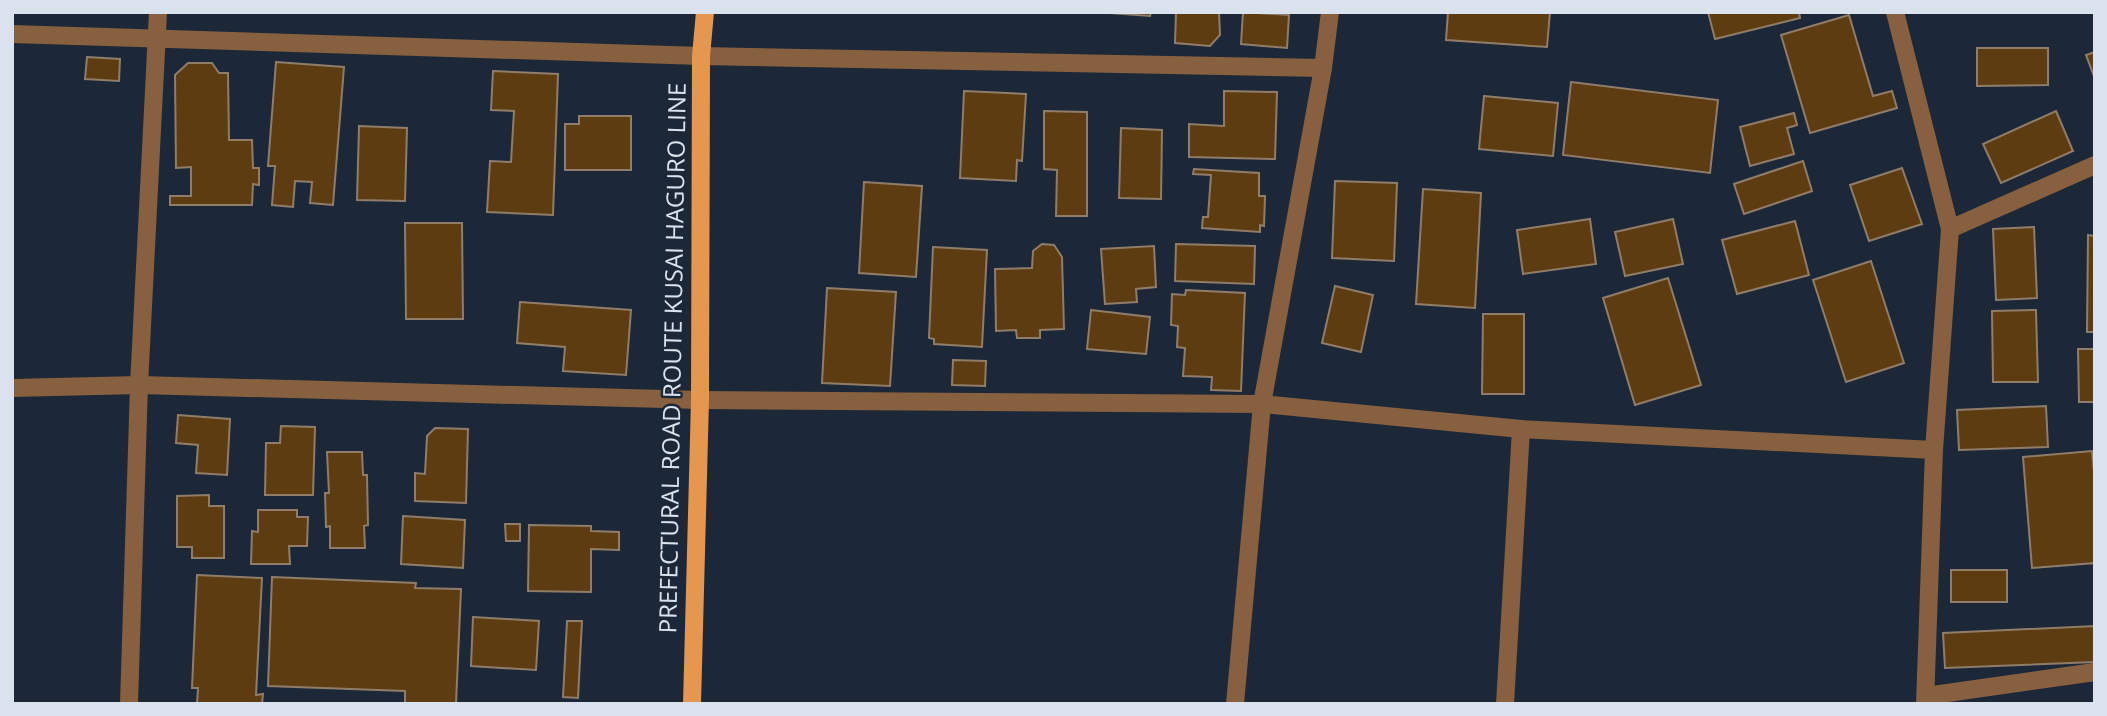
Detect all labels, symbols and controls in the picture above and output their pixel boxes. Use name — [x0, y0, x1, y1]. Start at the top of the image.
street label: PREFECTURAL ROAD ROUTE KUSAI HAGURO LINE — [650, 82, 693, 634]

